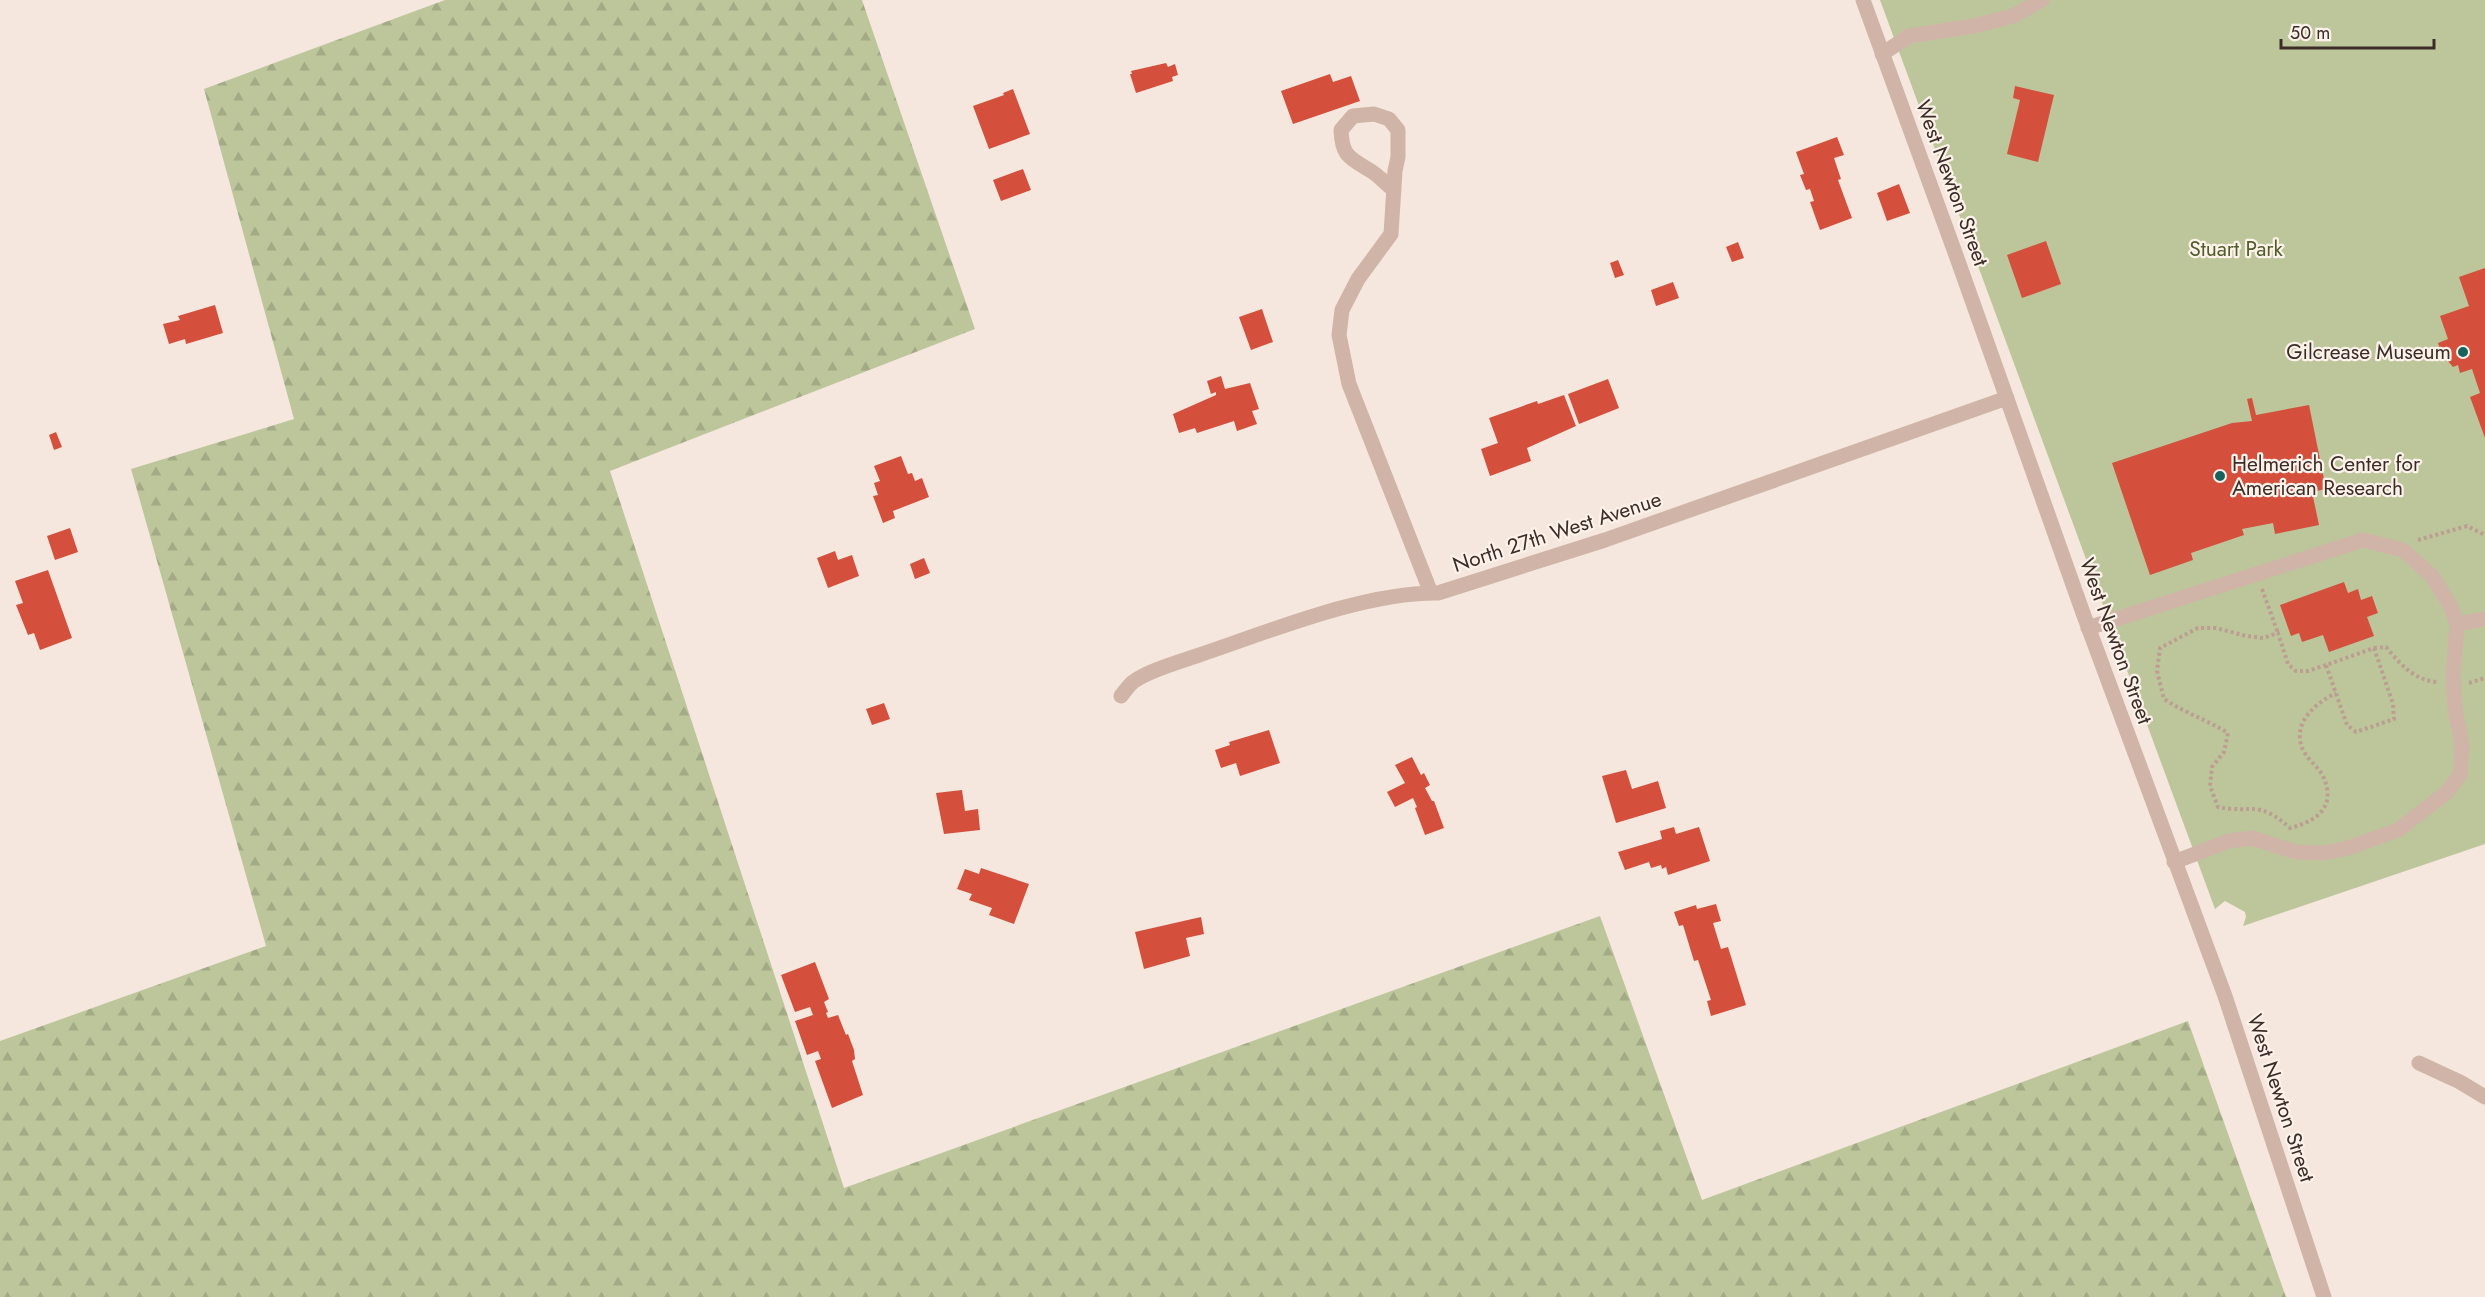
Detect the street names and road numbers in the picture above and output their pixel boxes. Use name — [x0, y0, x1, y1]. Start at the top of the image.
street label: West Newton Street — [1908, 96, 1996, 270]
street label: North 27th West Avenue — [1449, 484, 1665, 580]
street label: West Newton Street — [2072, 554, 2160, 728]
street label: West Newton Street — [2240, 1010, 2322, 1186]

